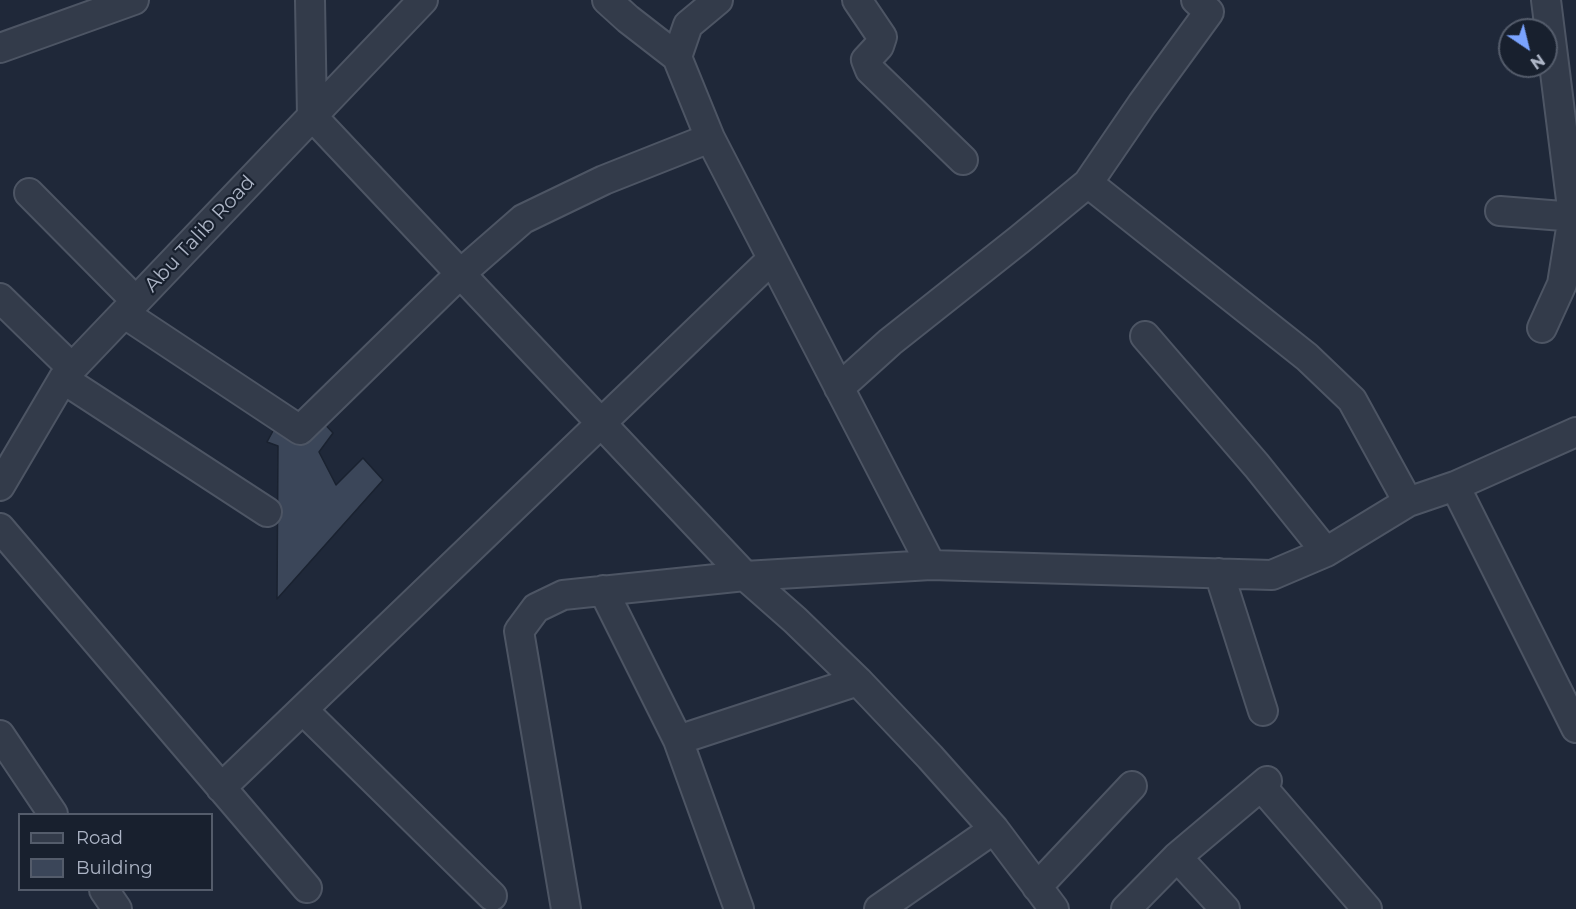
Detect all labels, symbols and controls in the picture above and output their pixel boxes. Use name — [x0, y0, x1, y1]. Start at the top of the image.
north arrow — [1498, 18, 1558, 78]
text: N — [1527, 50, 1548, 73]
street label: Abu Talib Road — [140, 171, 260, 297]
legend — [18, 813, 213, 891]
text: Road — [76, 827, 123, 849]
text: Building — [76, 857, 153, 879]

